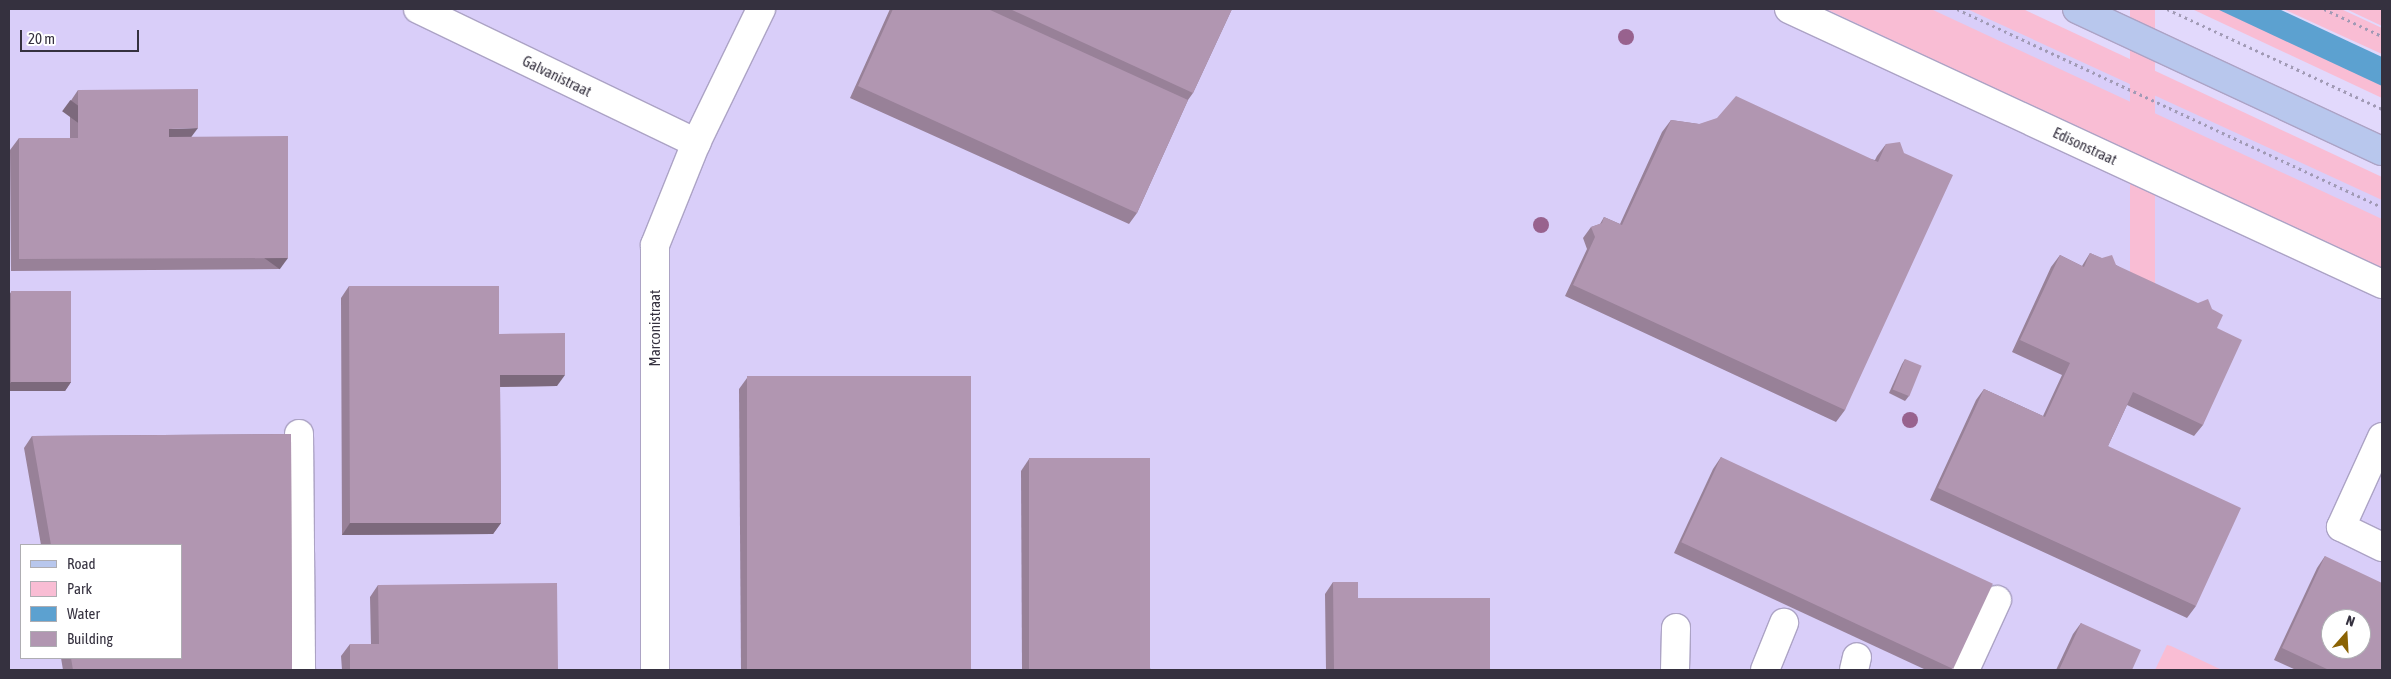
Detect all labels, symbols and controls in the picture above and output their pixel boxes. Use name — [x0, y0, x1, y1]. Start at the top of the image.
scale bar — [22, 20, 141, 52]
text: 20 m — [28, 30, 55, 47]
street label: Galvanistraat — [520, 52, 594, 100]
street label: Edisonstraat — [2050, 123, 2120, 169]
street label: Marconistraat — [646, 290, 664, 366]
legend — [20, 544, 182, 659]
text: Road — [67, 555, 96, 572]
text: Park — [67, 580, 92, 597]
text: Water — [67, 605, 100, 622]
north arrow — [2321, 609, 2371, 659]
text: N — [2344, 612, 2357, 630]
text: Building — [67, 630, 113, 647]

